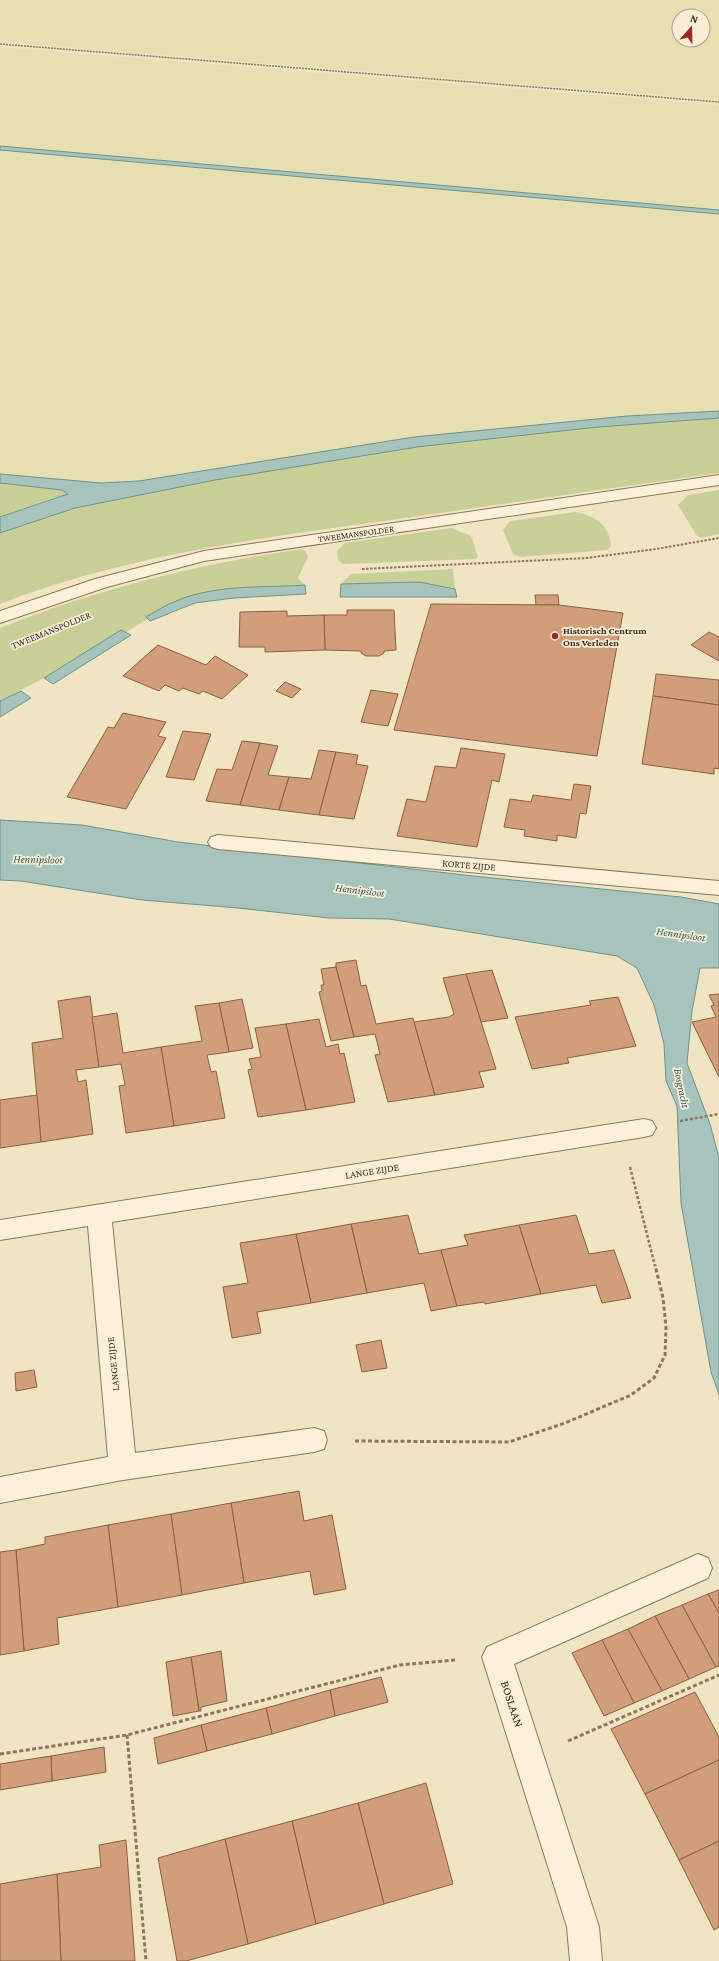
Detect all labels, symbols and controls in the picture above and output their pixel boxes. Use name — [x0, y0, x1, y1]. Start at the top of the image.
north arrow — [671, 8, 711, 48]
text: N — [689, 12, 700, 26]
street label: TWEEMANSPOLDER — [317, 524, 396, 544]
street label: TWEEMANSPOLDER — [9, 609, 93, 651]
place label: Historisch Centrum Ons Verleden — [563, 625, 647, 648]
marker: Historisch Centrum Ons Verleden — [550, 631, 560, 641]
water label: Hennipsloot — [13, 853, 64, 866]
street label: KORTE ZIJDE — [442, 857, 497, 873]
water label: Hennipsloot — [335, 881, 386, 900]
water label: Hennipsloot — [656, 925, 707, 944]
water label: Bosgracht — [671, 1067, 692, 1110]
street label: LANGE ZIJDE — [344, 1161, 400, 1181]
street label: LANGE ZIJDE — [105, 1336, 121, 1392]
street label: BOSLAAN — [498, 1679, 526, 1729]

